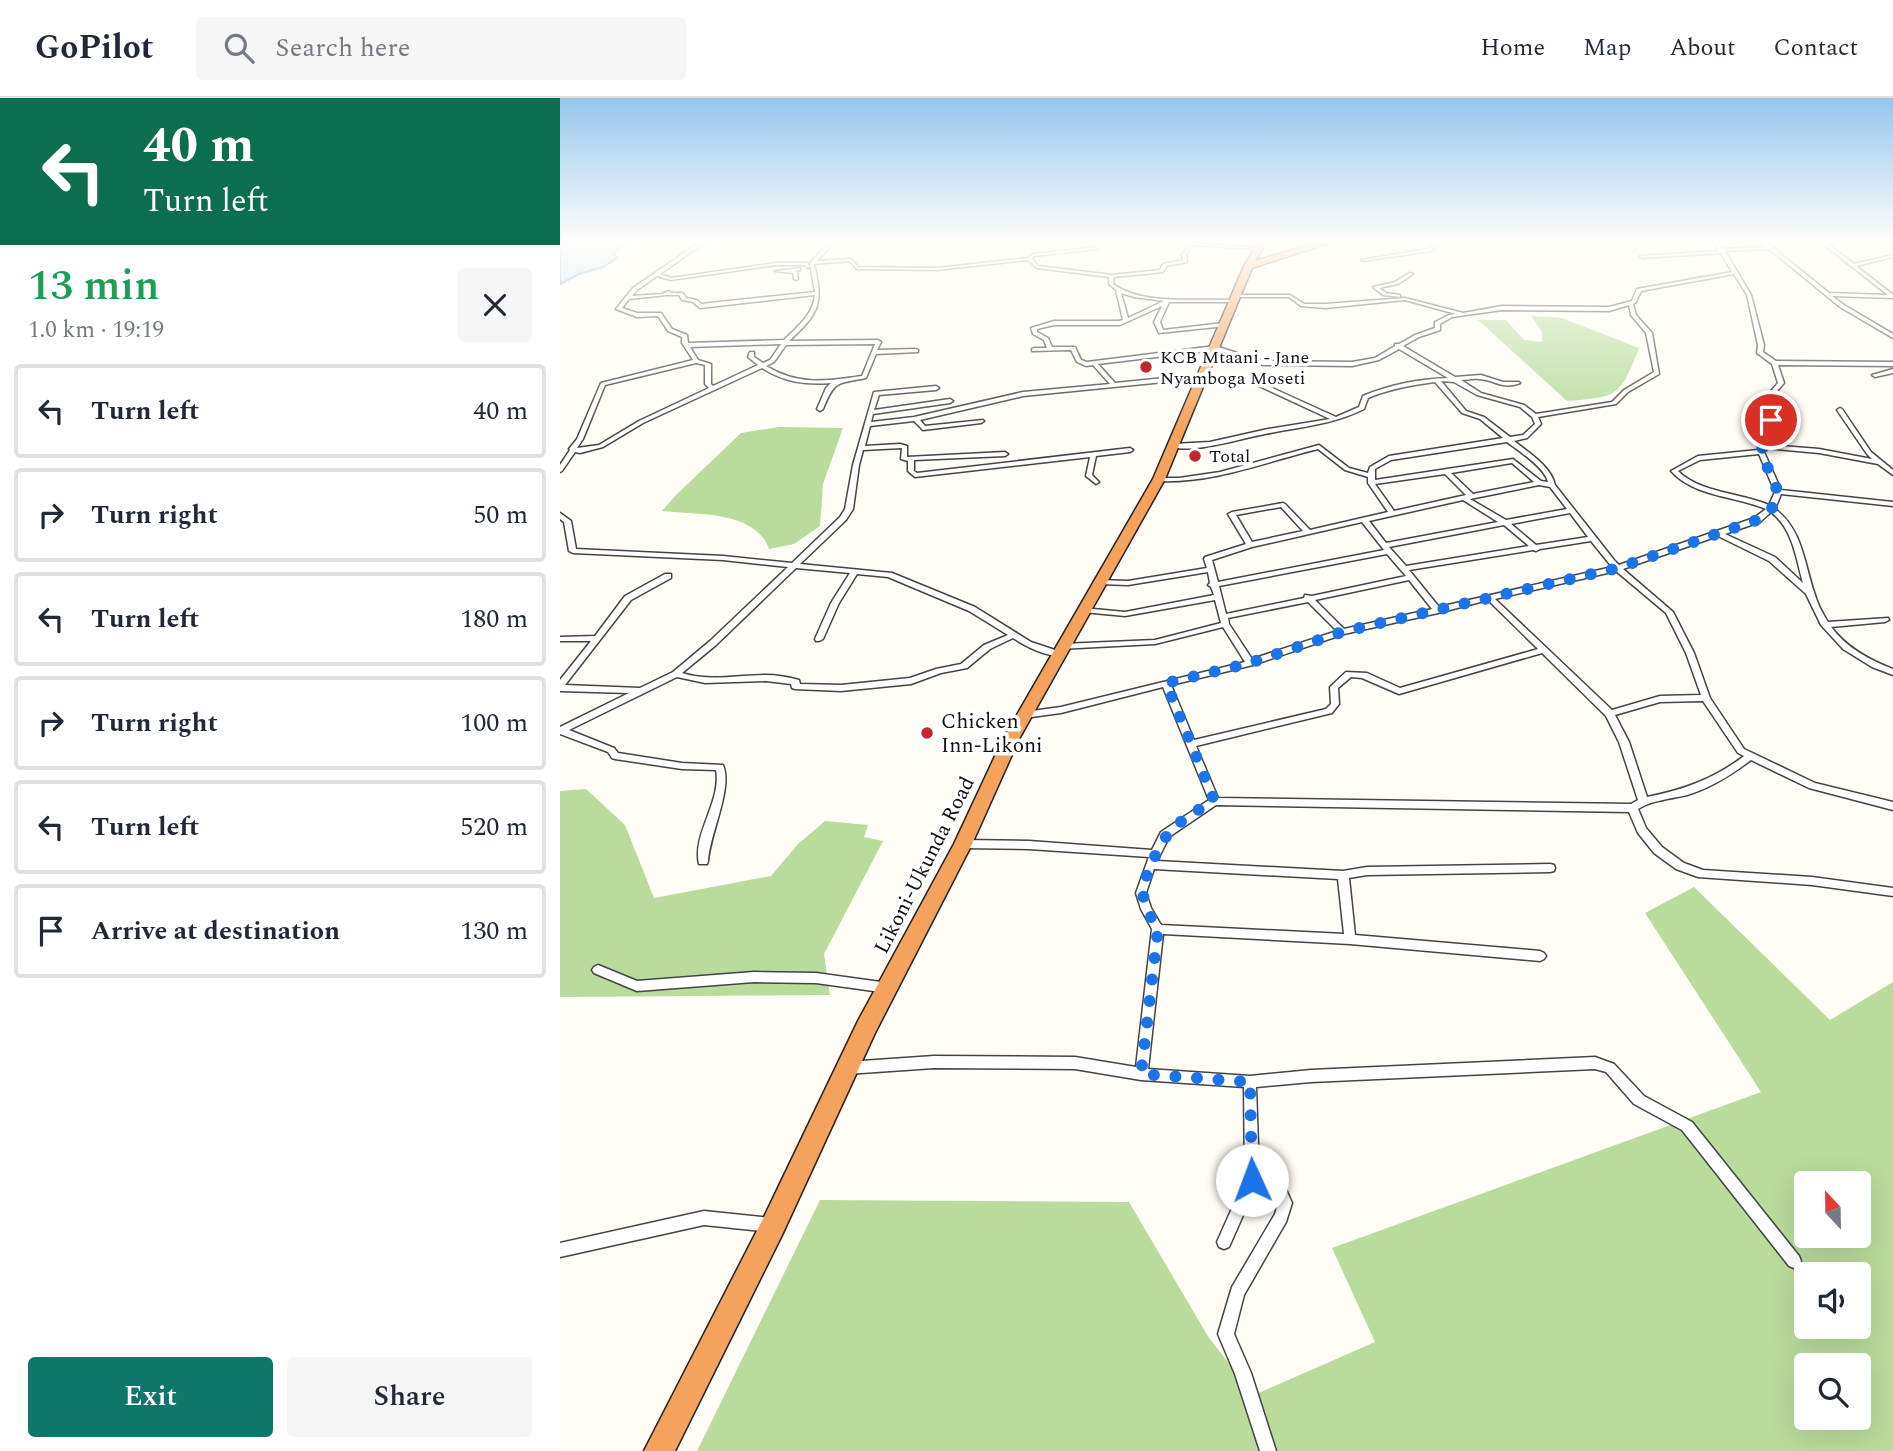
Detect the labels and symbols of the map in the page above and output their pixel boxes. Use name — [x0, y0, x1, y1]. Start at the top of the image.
place label: KCB Mtaani - Jane Nyamboga Moseti — [1160, 344, 1309, 392]
marker: KCB Mtaani - Jane Nyamboga Moseti — [1138, 359, 1154, 375]
pin — [1741, 390, 1801, 450]
place label: Total — [1209, 443, 1250, 470]
marker: Total — [1187, 448, 1203, 464]
place label: Chicken Inn-Likoni — [941, 706, 1043, 762]
marker: Chicken Inn-Likoni — [919, 725, 935, 741]
street label: Likoni-Ukunda Road — [866, 771, 984, 960]
position arrow — [1215, 1143, 1289, 1217]
north arrow — [1794, 1171, 1871, 1248]

